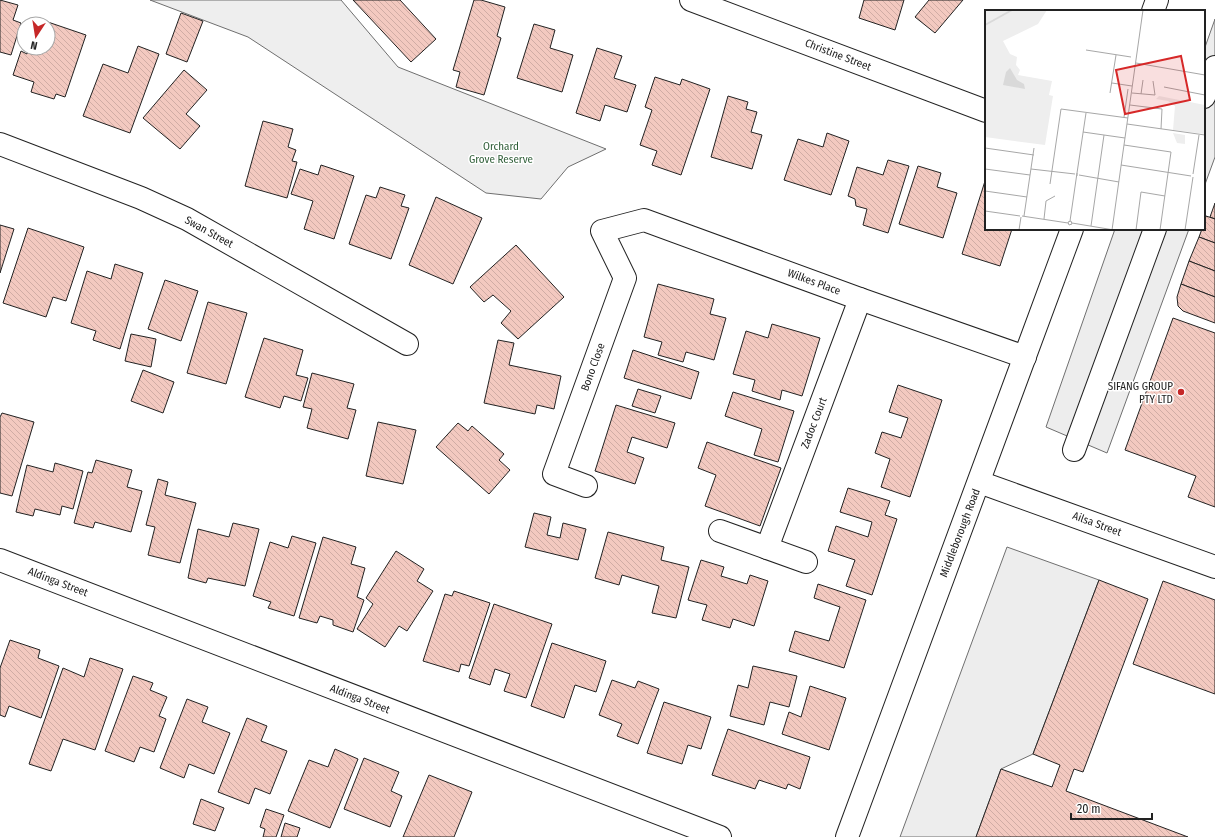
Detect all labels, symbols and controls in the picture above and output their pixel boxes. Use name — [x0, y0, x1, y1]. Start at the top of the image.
inset map — [985, 10, 1205, 230]
north arrow — [16, 16, 56, 56]
street label: Christine Street — [803, 36, 873, 74]
text: N — [29, 38, 39, 52]
park label: Orchard Grove Reserve — [469, 140, 533, 166]
street label: Swan Street — [183, 213, 236, 251]
street label: Wilkes Place — [786, 266, 842, 298]
street label: Bono Close — [578, 341, 608, 393]
place label: SIFANG GROUP PTY LTD — [1108, 380, 1173, 406]
marker: SIFANG GROUP PTY LTD — [1176, 387, 1186, 397]
street label: Zadoc Court — [798, 395, 830, 450]
street label: Middleborough Road — [937, 487, 983, 579]
street label: Ailsa Street — [1071, 509, 1124, 539]
street label: Aldinga Street — [26, 565, 90, 600]
street label: Aldinga Street — [328, 682, 392, 717]
scale bar — [1071, 795, 1152, 821]
text: 20 m — [1077, 802, 1101, 816]

